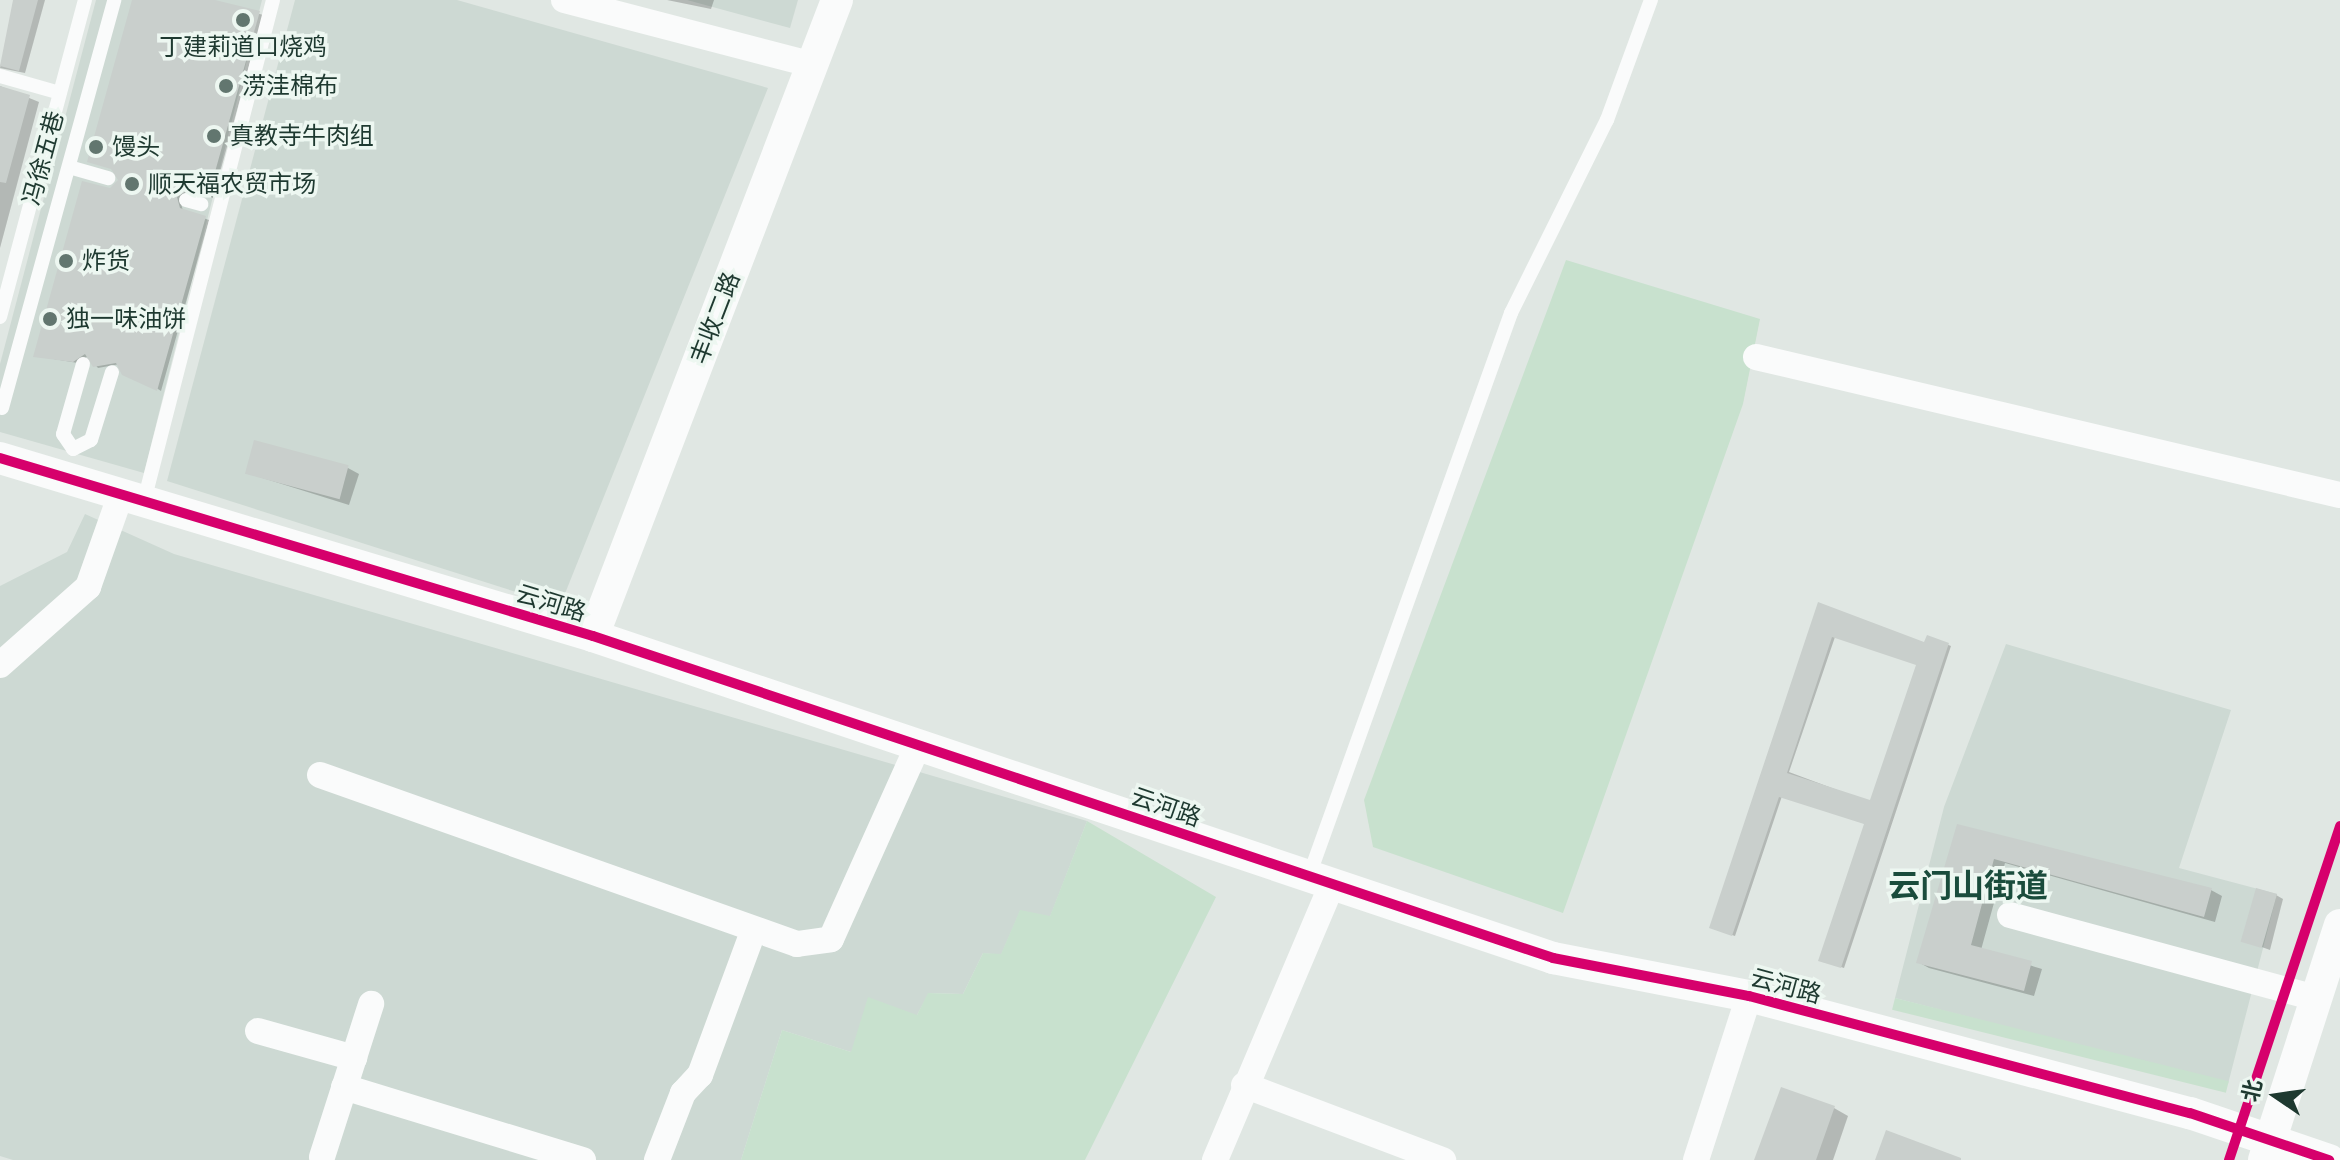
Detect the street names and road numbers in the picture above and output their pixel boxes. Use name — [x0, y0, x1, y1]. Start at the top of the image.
street label: 冯徐五巷 — [17, 108, 69, 208]
street label: 丰收二路 — [684, 268, 746, 368]
street label: 云河路 — [512, 579, 590, 627]
street label: 云河路 — [1127, 782, 1205, 832]
street label: 云河路 — [1747, 963, 1825, 1009]

